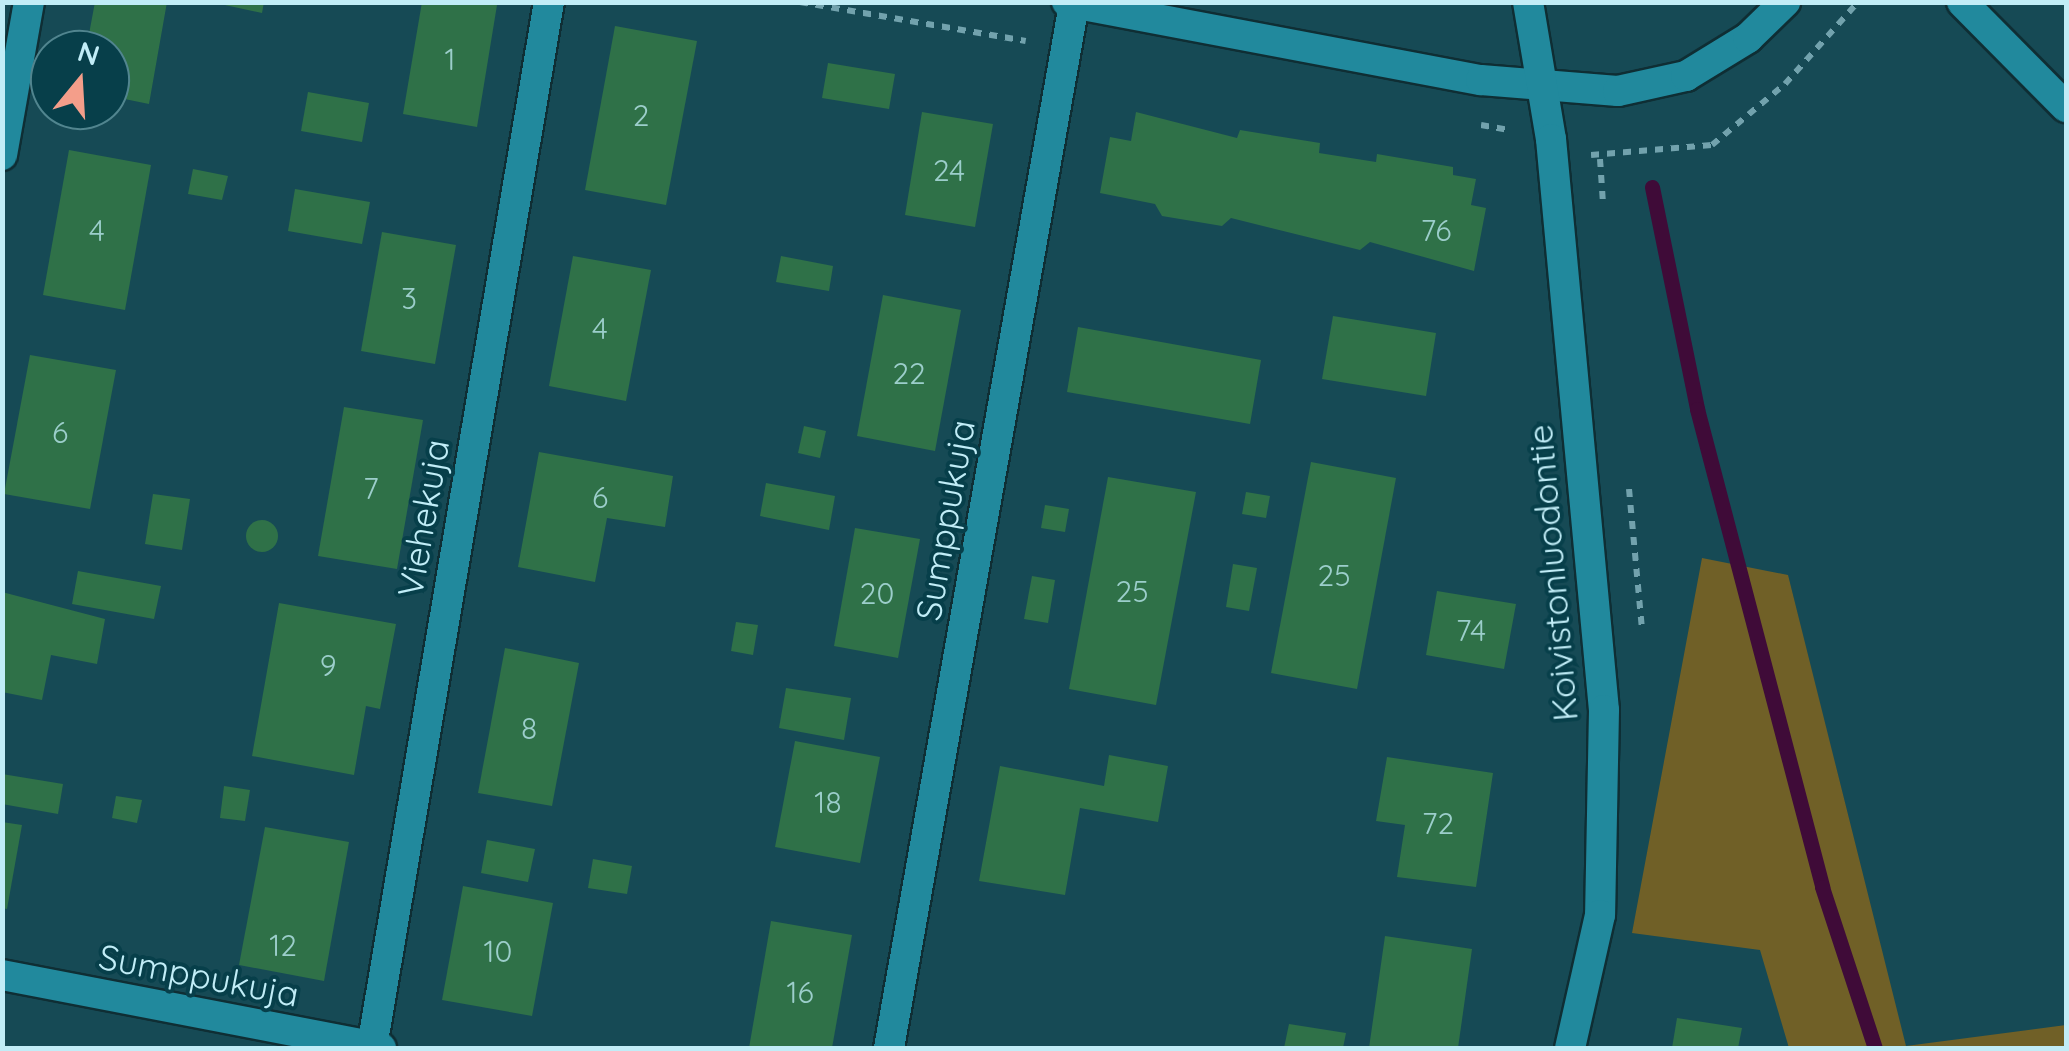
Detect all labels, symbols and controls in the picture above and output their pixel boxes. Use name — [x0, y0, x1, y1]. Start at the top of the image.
north arrow — [30, 30, 130, 130]
text: N — [74, 33, 104, 73]
house number: 1 — [444, 41, 456, 77]
house number: 2 — [633, 97, 649, 133]
house number: 24 — [933, 152, 965, 188]
house number: 4 — [89, 212, 105, 248]
house number: 76 — [1421, 212, 1451, 248]
house number: 3 — [401, 280, 417, 316]
house number: 4 — [592, 310, 608, 346]
house number: 22 — [892, 355, 926, 391]
house number: 6 — [52, 414, 68, 450]
street label: Sumppukuja — [907, 416, 983, 624]
street label: Koivistonluodontie — [1518, 423, 1586, 723]
street label: Viehekuja — [388, 436, 458, 600]
house number: 7 — [363, 470, 379, 506]
house number: 6 — [592, 479, 608, 515]
house number: 25 — [1318, 557, 1350, 593]
house number: 25 — [1116, 573, 1148, 609]
house number: 20 — [860, 575, 894, 611]
house number: 74 — [1456, 612, 1486, 648]
house number: 9 — [320, 647, 336, 683]
house number: 8 — [521, 710, 537, 746]
house number: 18 — [814, 784, 842, 820]
house number: 72 — [1422, 805, 1454, 841]
house number: 12 — [269, 927, 297, 963]
house number: 10 — [484, 933, 512, 969]
street label: Sumppukuja — [95, 935, 303, 1015]
house number: 16 — [786, 974, 814, 1010]

